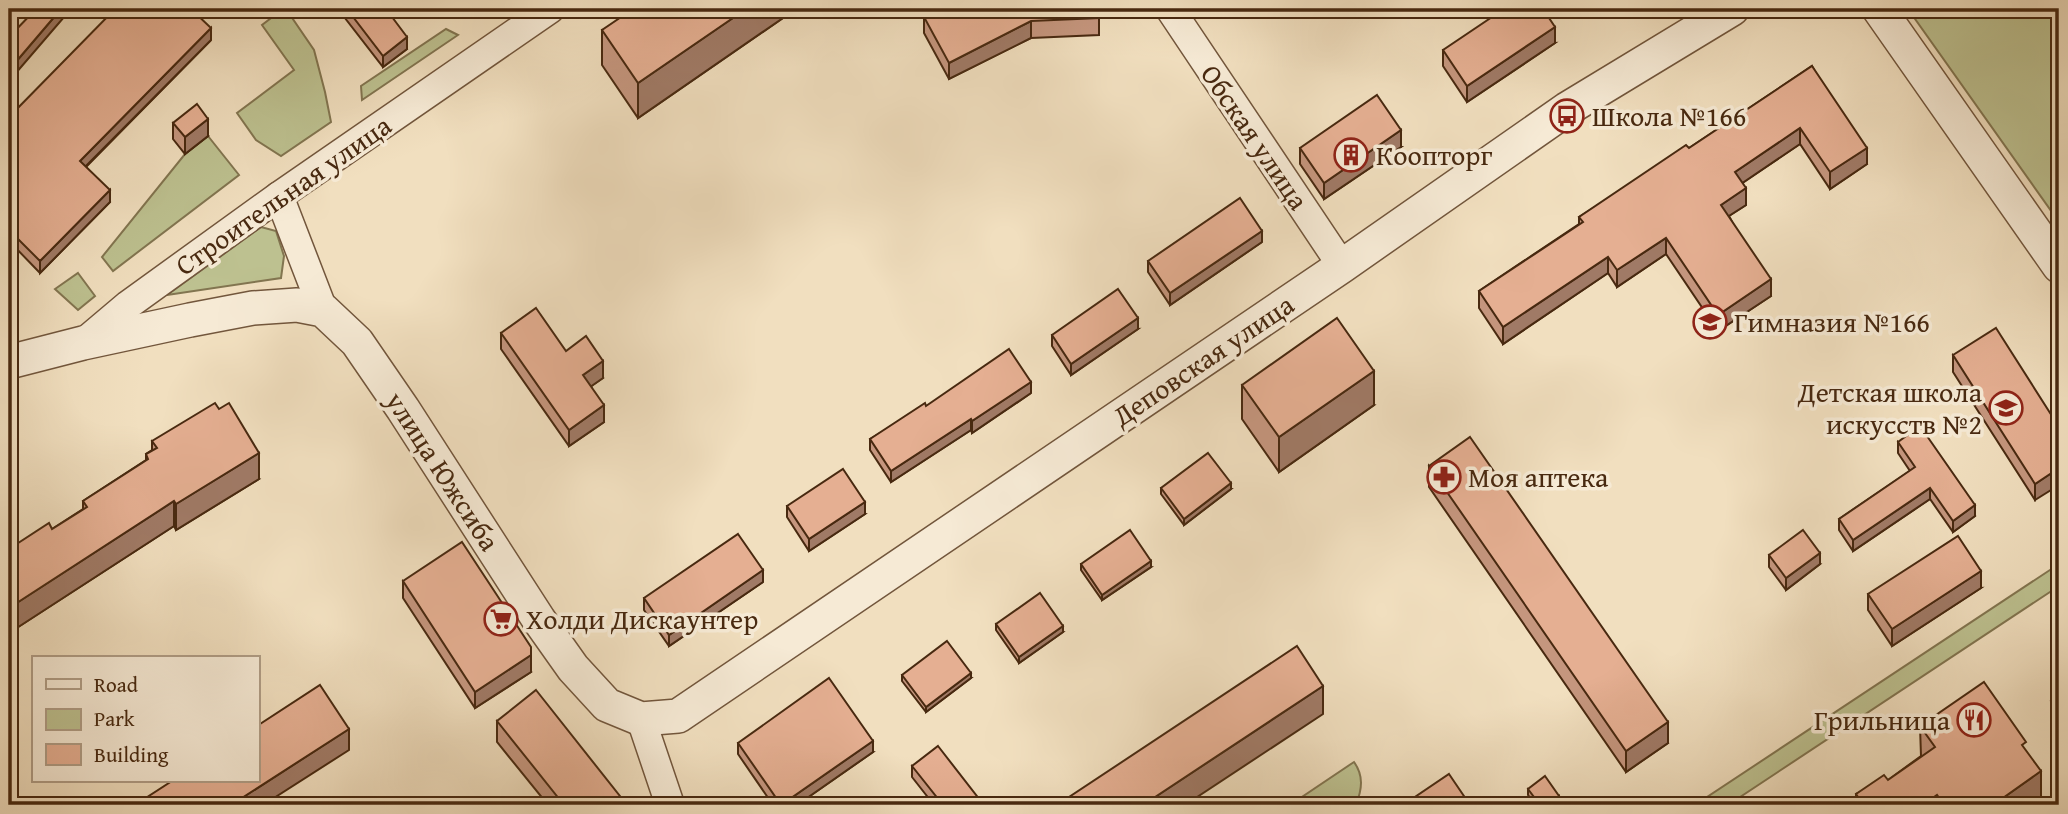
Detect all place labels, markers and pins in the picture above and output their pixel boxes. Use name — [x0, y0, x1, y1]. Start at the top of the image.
place label: Школа №166 — [1592, 95, 1746, 136]
bus stop icon: Школа №166 — [1548, 97, 1586, 135]
place label: Коопторг — [1376, 134, 1492, 175]
building icon: Коопторг — [1332, 136, 1370, 174]
place label: Гимназия №166 — [1734, 301, 1930, 342]
school or university icon: Гимназия №166 — [1691, 303, 1729, 341]
place label: Детская школа искусств №2 — [1797, 371, 1983, 444]
school or university icon: Детская школа искусств №2 — [1987, 389, 2025, 427]
place label: Моя аптека — [1468, 456, 1609, 497]
pharmacy icon: Моя аптека — [1425, 458, 1463, 496]
place label: Холди Дискаунтер — [526, 598, 758, 639]
supermarket icon: Холди Дискаунтер — [482, 600, 520, 638]
place label: Грильница — [1814, 699, 1951, 740]
restaurant icon: Грильница — [1955, 701, 1993, 739]

